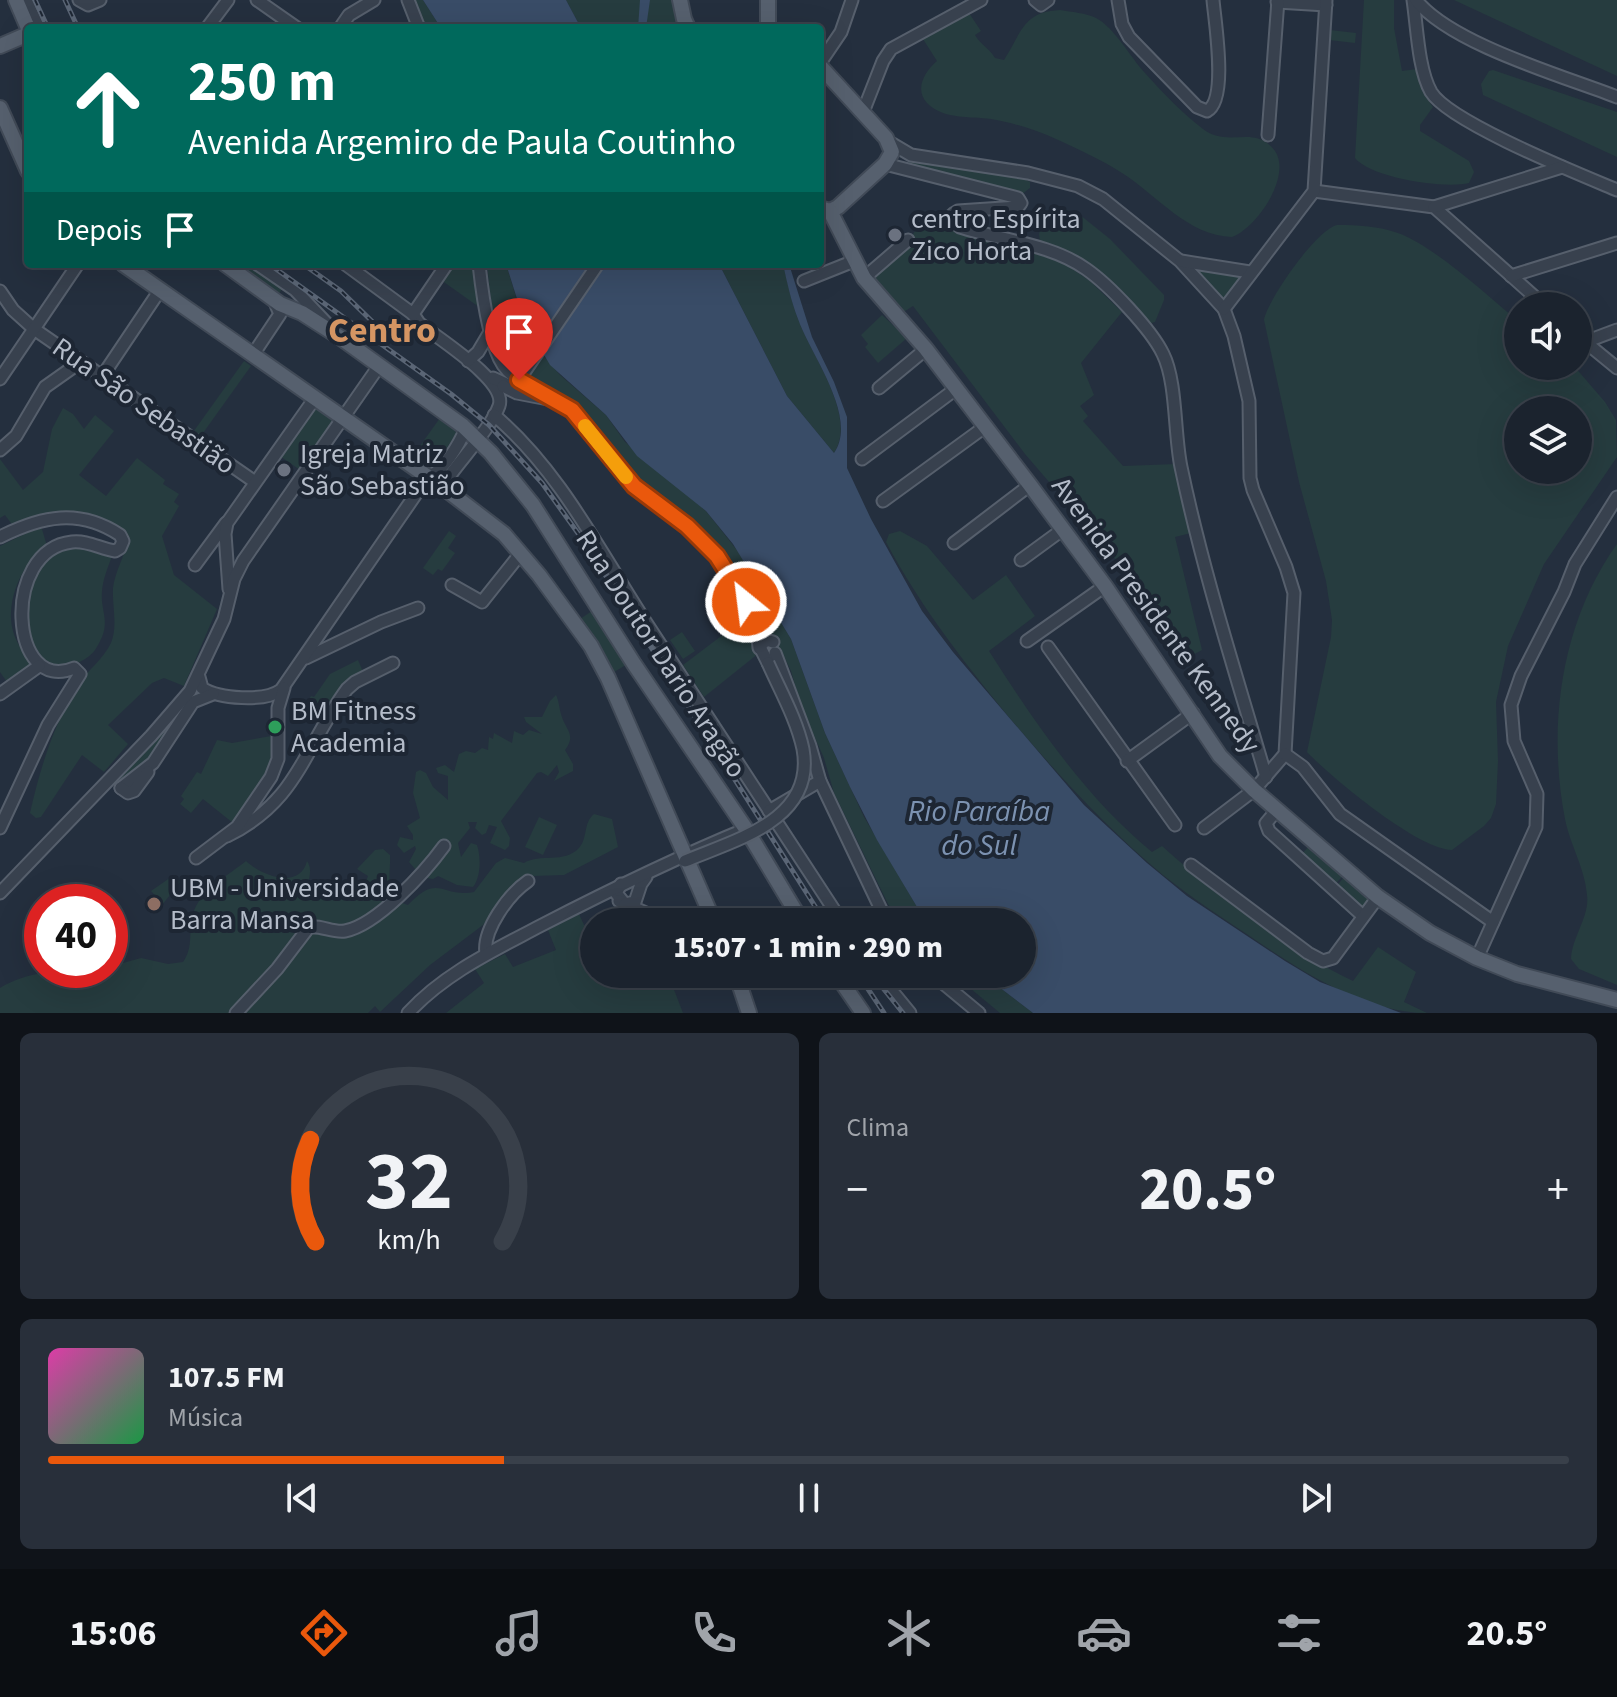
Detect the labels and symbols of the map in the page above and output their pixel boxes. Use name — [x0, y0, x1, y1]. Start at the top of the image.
place label: centro Espírita Zico Horta — [911, 199, 1081, 271]
marker: centro Espírita Zico Horta — [886, 226, 904, 244]
pin — [485, 298, 553, 380]
district label: Centro — [328, 305, 436, 356]
street label: Rua São Sebastião — [44, 328, 244, 484]
place label: Igreja Matriz São Sebastião — [300, 434, 465, 506]
marker: Igreja Matriz São Sebastião — [275, 461, 293, 479]
street label: Avenida Presidente Kennedy — [1042, 468, 1270, 762]
street label: Rua Doutor Dario Aragão — [566, 522, 756, 786]
position arrow — [704, 560, 788, 644]
place label: BM Fitness Academia — [291, 691, 416, 763]
marker: BM Fitness Academia — [266, 718, 284, 736]
water label: Rio Paraíba do Sul — [908, 790, 1050, 867]
place label: UBM - Universidade Barra Mansa — [170, 868, 399, 940]
speed limit sign: 40 — [24, 884, 128, 988]
marker: UBM - Universidade Barra Mansa — [145, 895, 163, 913]

